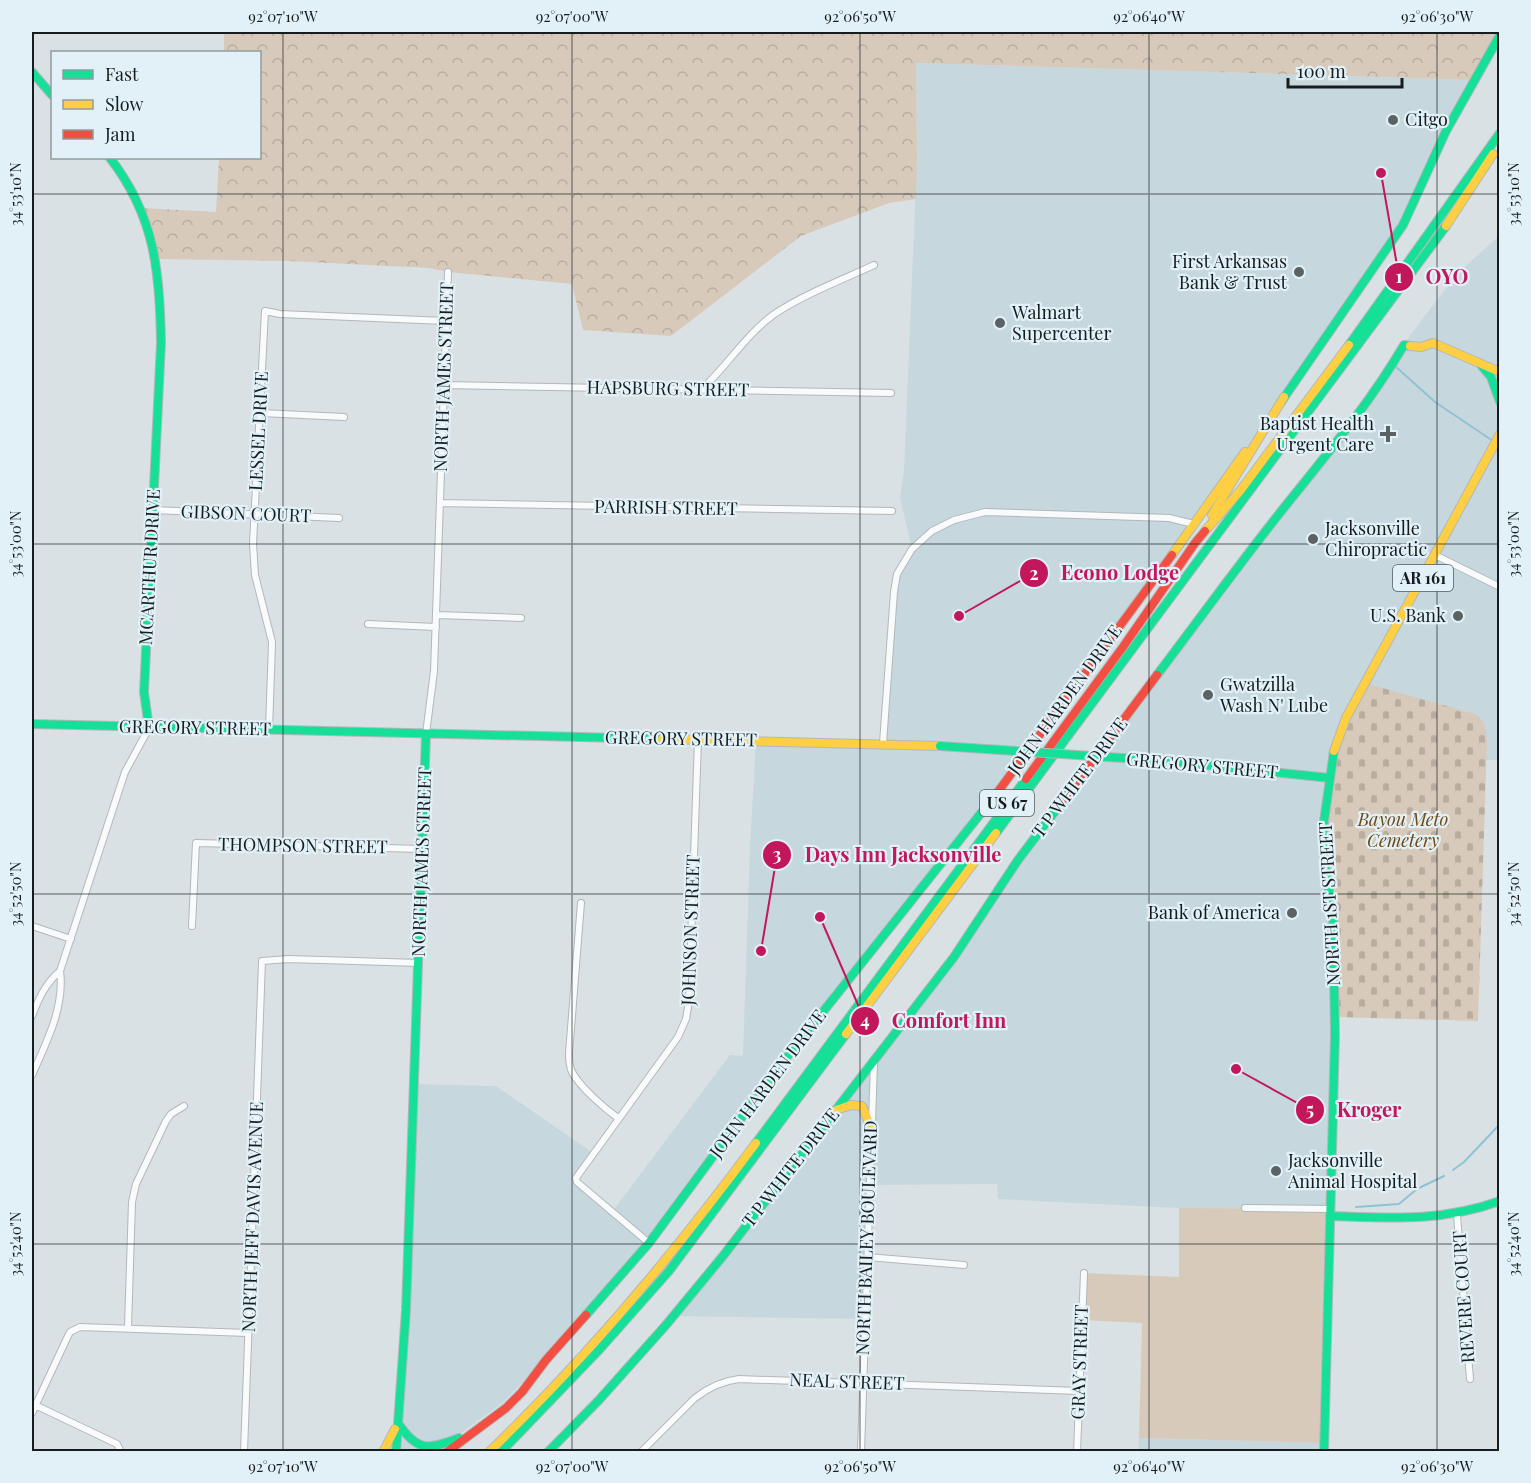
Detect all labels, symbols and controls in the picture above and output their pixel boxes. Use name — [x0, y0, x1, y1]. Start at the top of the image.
text: 92°07'10"W — [248, 6, 318, 26]
text: 92°07'00"W — [536, 6, 609, 26]
text: 92°06'50"W — [824, 6, 896, 26]
text: 92°06'40"W — [1113, 6, 1185, 26]
text: 92°06'30"W — [1401, 6, 1473, 26]
legend — [51, 51, 261, 159]
scale bar — [1288, 51, 1402, 89]
text: 100 m — [1297, 59, 1346, 83]
text: Fast — [105, 62, 139, 86]
text: Slow — [105, 92, 143, 116]
place label: Citgo — [1405, 107, 1448, 131]
marker: Citgo — [1386, 113, 1400, 127]
text: Jam — [104, 122, 135, 146]
text: 34°53'10"N — [5, 162, 25, 226]
text: 34°53'10"N — [1503, 162, 1523, 226]
place label: First Arkansas Bank & Trust — [1172, 249, 1288, 294]
callout: OYO — [1384, 258, 1481, 296]
text: OYO — [1426, 262, 1468, 289]
text: 1 — [1396, 264, 1403, 288]
marker: First Arkansas Bank & Trust — [1292, 265, 1306, 279]
street label: NORTH JAMES STREET — [428, 282, 458, 472]
place label: Walmart Supercenter — [1011, 300, 1112, 345]
marker: Walmart Supercenter — [993, 316, 1007, 330]
street label: LESSEL DRIVE — [243, 370, 273, 491]
street label: HAPSBURG STREET — [586, 375, 750, 401]
place label: Baptist Health Urgent Care — [1260, 411, 1374, 456]
marker: Baptist Health Urgent Care — [1379, 425, 1397, 443]
street label: MCARTHUR DRIVE — [133, 488, 165, 646]
street label: PARRISH STREET — [594, 494, 738, 520]
street label: GIBSON COURT — [180, 499, 312, 527]
text: 34°53'00"N — [5, 510, 25, 577]
text: 34°53'00"N — [1503, 510, 1523, 577]
place label: Jacksonville Chiropractic — [1324, 516, 1428, 561]
marker: Jacksonville Chiropractic — [1306, 532, 1320, 546]
callout: Econo Lodge — [1019, 554, 1192, 592]
text: Econo Lodge — [1061, 558, 1179, 585]
text: 2 — [1029, 561, 1039, 585]
road number: AR 161 — [1393, 565, 1453, 591]
place label: U.S. Bank — [1370, 603, 1446, 627]
marker: U.S. Bank — [1451, 609, 1465, 623]
street label: JOHN HARDEN DRIVE — [1001, 620, 1127, 780]
place label: Gwatzilla Wash N' Lube — [1219, 672, 1328, 717]
marker: Gwatzilla Wash N' Lube — [1201, 688, 1215, 702]
street label: T P WHITE DRIVE — [1026, 712, 1132, 842]
street label: GREGORY STREET — [119, 714, 271, 740]
street label: GREGORY STREET — [605, 725, 757, 751]
street label: GREGORY STREET — [1125, 746, 1279, 784]
street label: NORTH JAMES STREET — [406, 767, 436, 957]
road number: US 67 — [980, 790, 1034, 816]
park label: Bayou Meto Cemetery — [1357, 807, 1449, 852]
street label: NORTH 1ST STREET — [1313, 822, 1345, 987]
street label: THOMPSON STREET — [218, 832, 388, 858]
callout: Days Inn Jacksonville — [762, 836, 1013, 874]
text: Days Inn Jacksonville — [805, 840, 1001, 867]
text: 3 — [773, 842, 782, 866]
street label: JOHNSON STREET — [675, 854, 705, 1007]
text: 34°52'50"N — [5, 861, 25, 926]
text: 34°52'50"N — [1503, 861, 1523, 926]
place label: Bank of America — [1148, 900, 1280, 924]
marker: Bank of America — [1285, 906, 1299, 920]
callout: Comfort Inn — [850, 1002, 1018, 1040]
street label: JOHN HARDEN DRIVE — [703, 1004, 831, 1163]
text: Comfort Inn — [892, 1006, 1007, 1033]
text: 4 — [860, 1008, 870, 1032]
callout: Kroger — [1295, 1091, 1414, 1129]
text: Kroger — [1337, 1095, 1402, 1122]
text: 5 — [1306, 1097, 1314, 1121]
street label: NORTH JEFF DAVIS AVENUE — [236, 1101, 268, 1333]
street label: T P WHITE DRIVE — [736, 1103, 844, 1232]
street label: NORTH BAILEY BOULEVARD — [850, 1120, 882, 1356]
place label: Jacksonville Animal Hospital — [1287, 1148, 1417, 1193]
marker: Jacksonville Animal Hospital — [1269, 1164, 1283, 1178]
text: 34°52'40"N — [5, 1211, 25, 1276]
text: 34°52'40"N — [1503, 1211, 1523, 1276]
street label: REVERE COURT — [1446, 1230, 1480, 1364]
street label: GRAY STREET — [1065, 1304, 1093, 1420]
street label: NEAL STREET — [789, 1367, 905, 1395]
text: 92°07'10"W — [248, 1456, 318, 1476]
text: 92°07'00"W — [536, 1456, 609, 1476]
text: 92°06'50"W — [824, 1456, 896, 1476]
text: 92°06'40"W — [1113, 1456, 1185, 1476]
text: 92°06'30"W — [1401, 1456, 1473, 1476]

